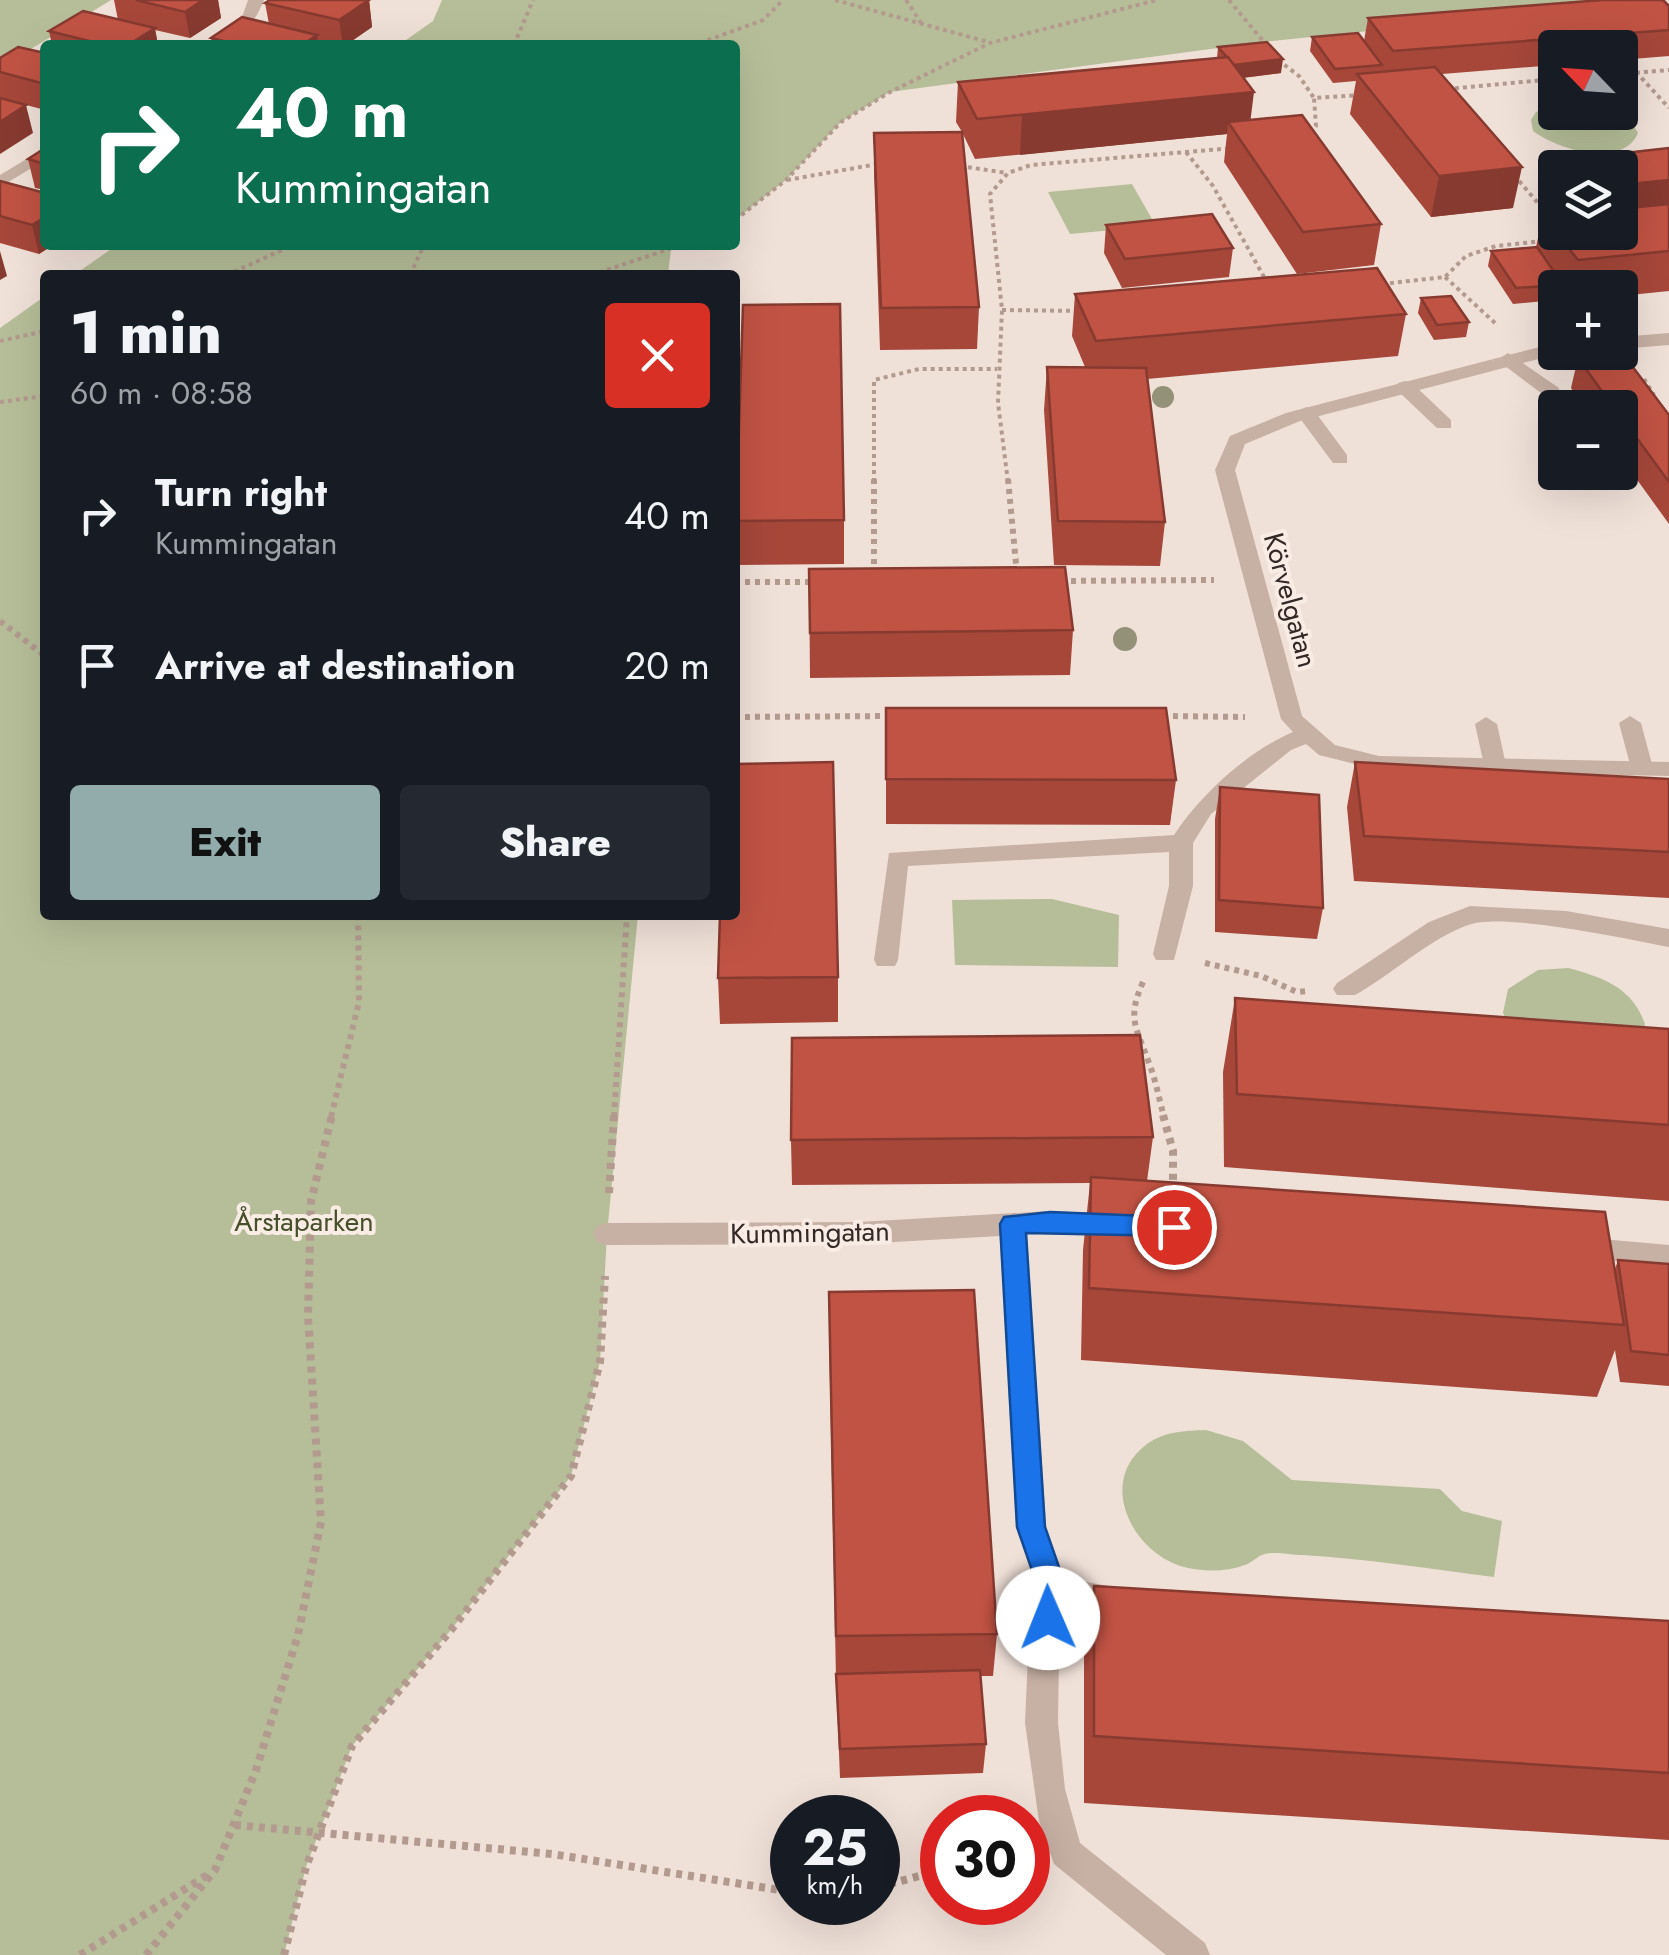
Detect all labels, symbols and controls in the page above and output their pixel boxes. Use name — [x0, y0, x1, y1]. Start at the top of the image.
north arrow — [1538, 30, 1638, 130]
map controls — [1538, 30, 1638, 490]
text: 40 m — [235, 62, 409, 163]
icon: right — [70, 80, 200, 210]
button: layers — [1538, 150, 1638, 250]
text: Kummingatan — [235, 155, 492, 220]
button: + — [1538, 270, 1638, 370]
text: 1 min — [70, 289, 222, 376]
button: close — [605, 303, 710, 408]
text: 60 m · 08:58 — [70, 370, 253, 416]
button: − — [1538, 390, 1638, 490]
text: Turn right — [155, 465, 327, 520]
icon: right — [70, 488, 125, 543]
text: 40 m — [624, 488, 710, 543]
text: Kummingatan — [155, 520, 337, 566]
street label: Körvelgatan — [1253, 528, 1328, 672]
icon: arrive — [70, 638, 125, 693]
text: Arrive at destination — [155, 638, 516, 693]
text: 20 m — [625, 638, 710, 693]
button: Exit — [70, 785, 380, 900]
button: Share — [400, 785, 710, 900]
pin — [1132, 1185, 1217, 1270]
icon: arrive — [1147, 1200, 1202, 1255]
park label: Årstaparken — [234, 1201, 374, 1242]
street label: Kummingatan — [730, 1211, 890, 1254]
position arrow — [996, 1566, 1100, 1670]
speed limit sign: 30 — [920, 1795, 1050, 1925]
text: 25 — [802, 1811, 868, 1884]
text: km/h — [807, 1867, 863, 1903]

